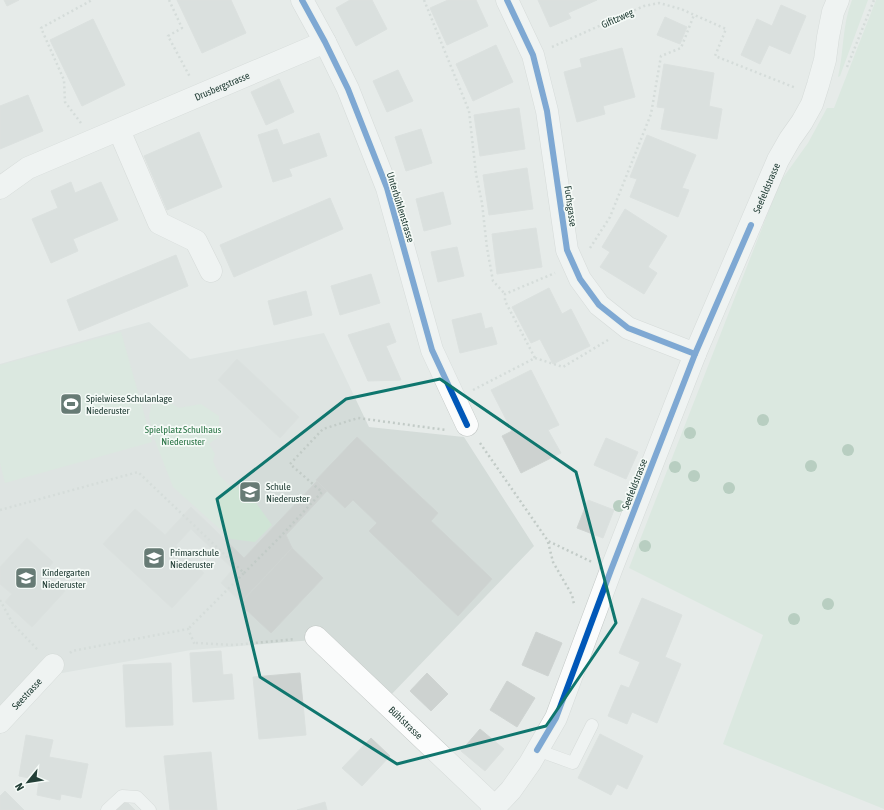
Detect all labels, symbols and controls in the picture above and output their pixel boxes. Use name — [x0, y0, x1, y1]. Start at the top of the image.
street label: Gifitzweg — [600, 6, 636, 30]
street label: Drusbergstrasse — [193, 70, 252, 103]
street label: Seefeldstrasse — [751, 161, 782, 215]
street label: Unterbühlenstrasse — [385, 171, 417, 244]
street label: Fuchsgasse — [562, 185, 579, 228]
sports icon: Spielwiese Schulanlage Niederuster — [58, 391, 84, 417]
place label: Spielwiese Schulanlage Niederuster — [86, 393, 173, 416]
park label: Spielplatz Schulhaus Niederuster — [145, 424, 222, 447]
street label: Seefeldstrasse — [620, 457, 649, 511]
school or university icon: Schule Niederuster — [237, 479, 263, 505]
place label: Schule Niederuster — [266, 481, 311, 504]
school or university icon: Primarschule Niederuster — [141, 545, 167, 571]
place label: Primarschule Niederuster — [170, 547, 219, 570]
school or university icon: Kindergarten Niederuster — [13, 565, 39, 591]
place label: Kindergarten Niederuster — [42, 567, 90, 590]
street label: Seestrasse — [10, 676, 44, 712]
street label: Bühlstrasse — [386, 704, 425, 742]
north arrow — [8, 762, 48, 802]
text: N — [13, 781, 26, 793]

